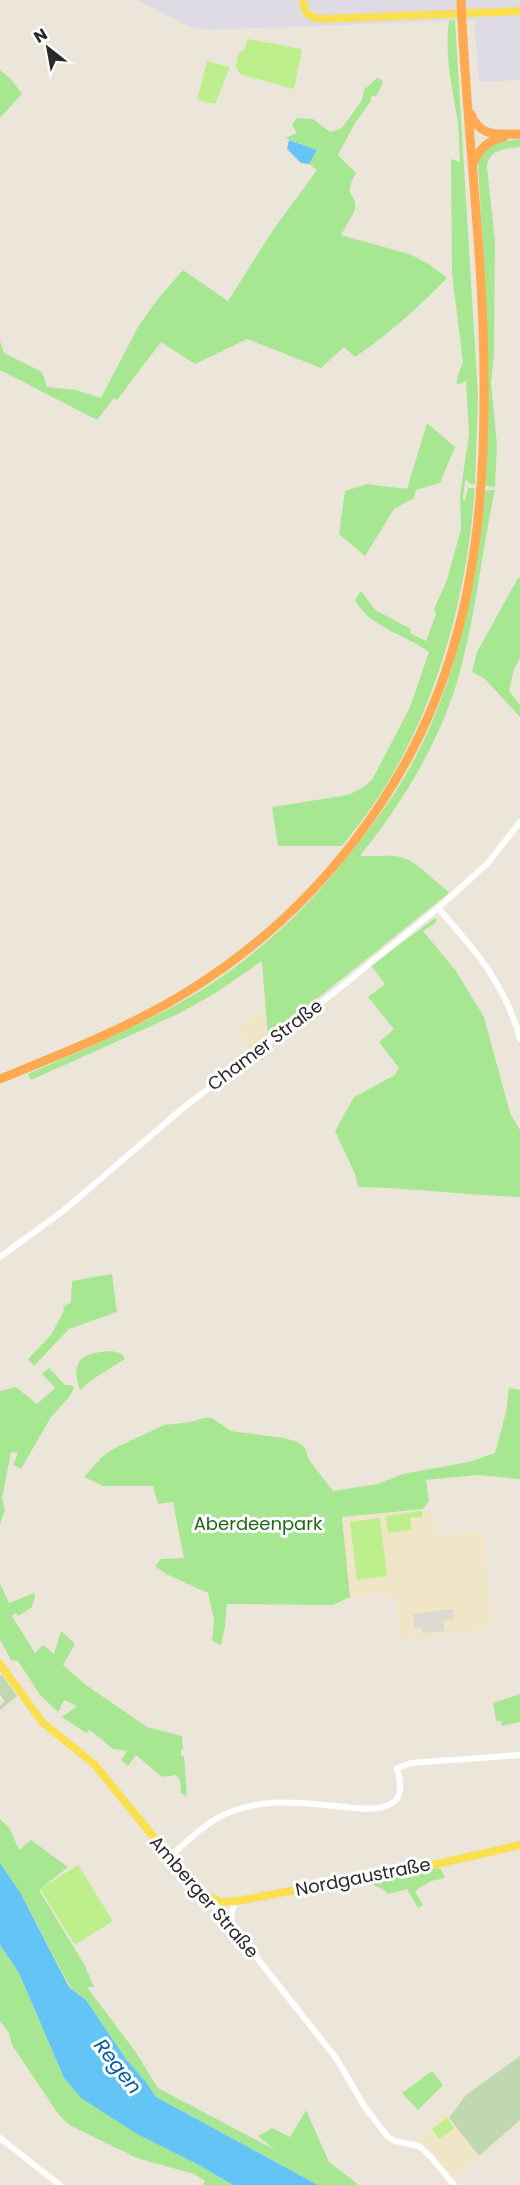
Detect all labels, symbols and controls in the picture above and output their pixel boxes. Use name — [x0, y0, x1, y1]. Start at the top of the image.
north arrow — [18, 18, 78, 78]
text: N — [29, 23, 52, 49]
street label: Chamer Straße — [202, 993, 327, 1096]
park label: Aberdeenpark — [194, 1511, 323, 1536]
street label: Amberger Straße — [144, 1830, 265, 1963]
street label: Nordgaustraße — [293, 1851, 433, 1902]
water label: Regen — [87, 2032, 149, 2100]

